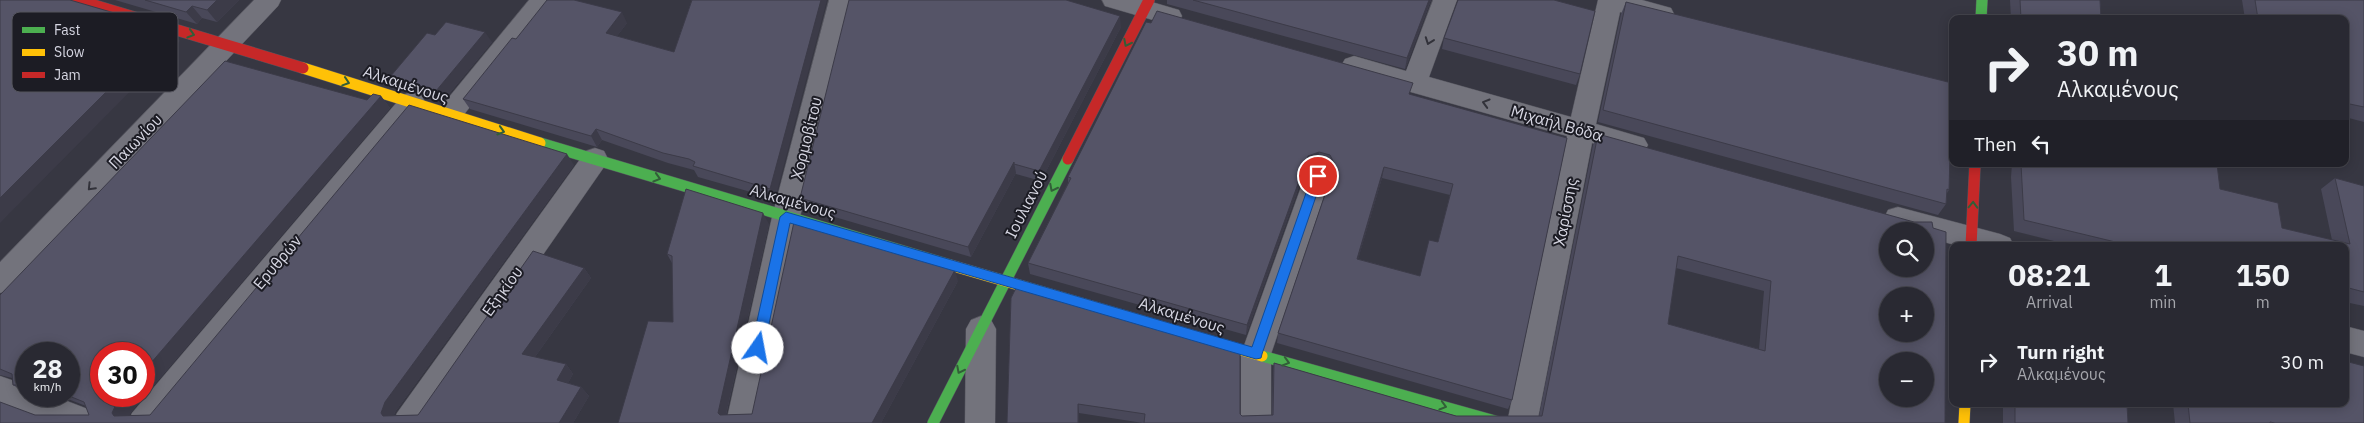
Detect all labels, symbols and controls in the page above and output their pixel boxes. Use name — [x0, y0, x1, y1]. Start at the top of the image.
legend — [12, 12, 178, 92]
text: Fast — [54, 21, 80, 39]
one-way arrow — [186, 29, 194, 39]
text: 30 m — [2057, 30, 2139, 76]
icon: right — [1974, 35, 2039, 100]
one-way arrow — [1425, 37, 1435, 45]
one-way arrow — [1123, 38, 1133, 47]
text: Slow — [54, 43, 85, 61]
street label: Αλκαμένους — [361, 61, 452, 107]
text: Jam — [54, 66, 81, 84]
text: Αλκαμένους — [2057, 74, 2179, 103]
one-way arrow — [342, 76, 350, 86]
street label: Χορμοβίτου — [786, 94, 826, 182]
one-way arrow — [1482, 98, 1491, 109]
street label: Μιχαήλ Βόδα — [1509, 100, 1605, 146]
street label: Παιωνίου — [104, 109, 166, 173]
one-way arrow — [497, 125, 505, 135]
icon: left — [2027, 130, 2055, 158]
text: Then — [1974, 132, 2017, 156]
pin — [1297, 155, 1339, 197]
icon: arrive — [1304, 162, 1332, 190]
street label: Ιουλιανού — [1000, 167, 1052, 241]
one-way arrow — [652, 172, 660, 182]
street label: Χαρίσσης — [1549, 176, 1581, 248]
street label: Αλκαμένους — [748, 179, 839, 223]
one-way arrow — [88, 182, 97, 191]
one-way arrow — [1049, 183, 1059, 192]
one-way arrow — [1968, 201, 1979, 209]
map controls — [1879, 222, 1934, 407]
button: search — [1879, 222, 1934, 277]
street label: Ερυθρών — [248, 231, 306, 293]
text: 08:21 — [2008, 255, 2090, 294]
text: 1 — [2154, 255, 2172, 294]
text: 150 — [2236, 255, 2290, 294]
street label: Εξηκίου — [477, 262, 527, 320]
button: + — [1879, 287, 1934, 342]
street label: Αλκαμένους — [1137, 292, 1228, 338]
text: Arrival — [2026, 292, 2073, 312]
text: min — [2149, 292, 2176, 312]
text: m — [2256, 292, 2270, 312]
position arrow — [731, 321, 783, 373]
text: Turn right — [2017, 340, 2104, 364]
speed limit sign: 30 — [90, 342, 155, 407]
icon: right — [1974, 348, 2002, 376]
text: 30 m — [2280, 350, 2324, 374]
text: 28 — [32, 352, 63, 385]
button: − — [1879, 352, 1934, 407]
one-way arrow — [1282, 357, 1290, 367]
one-way arrow — [956, 364, 966, 373]
text: Αλκαμένους — [2017, 364, 2106, 384]
text: km/h — [33, 379, 62, 394]
one-way arrow — [1438, 401, 1446, 411]

